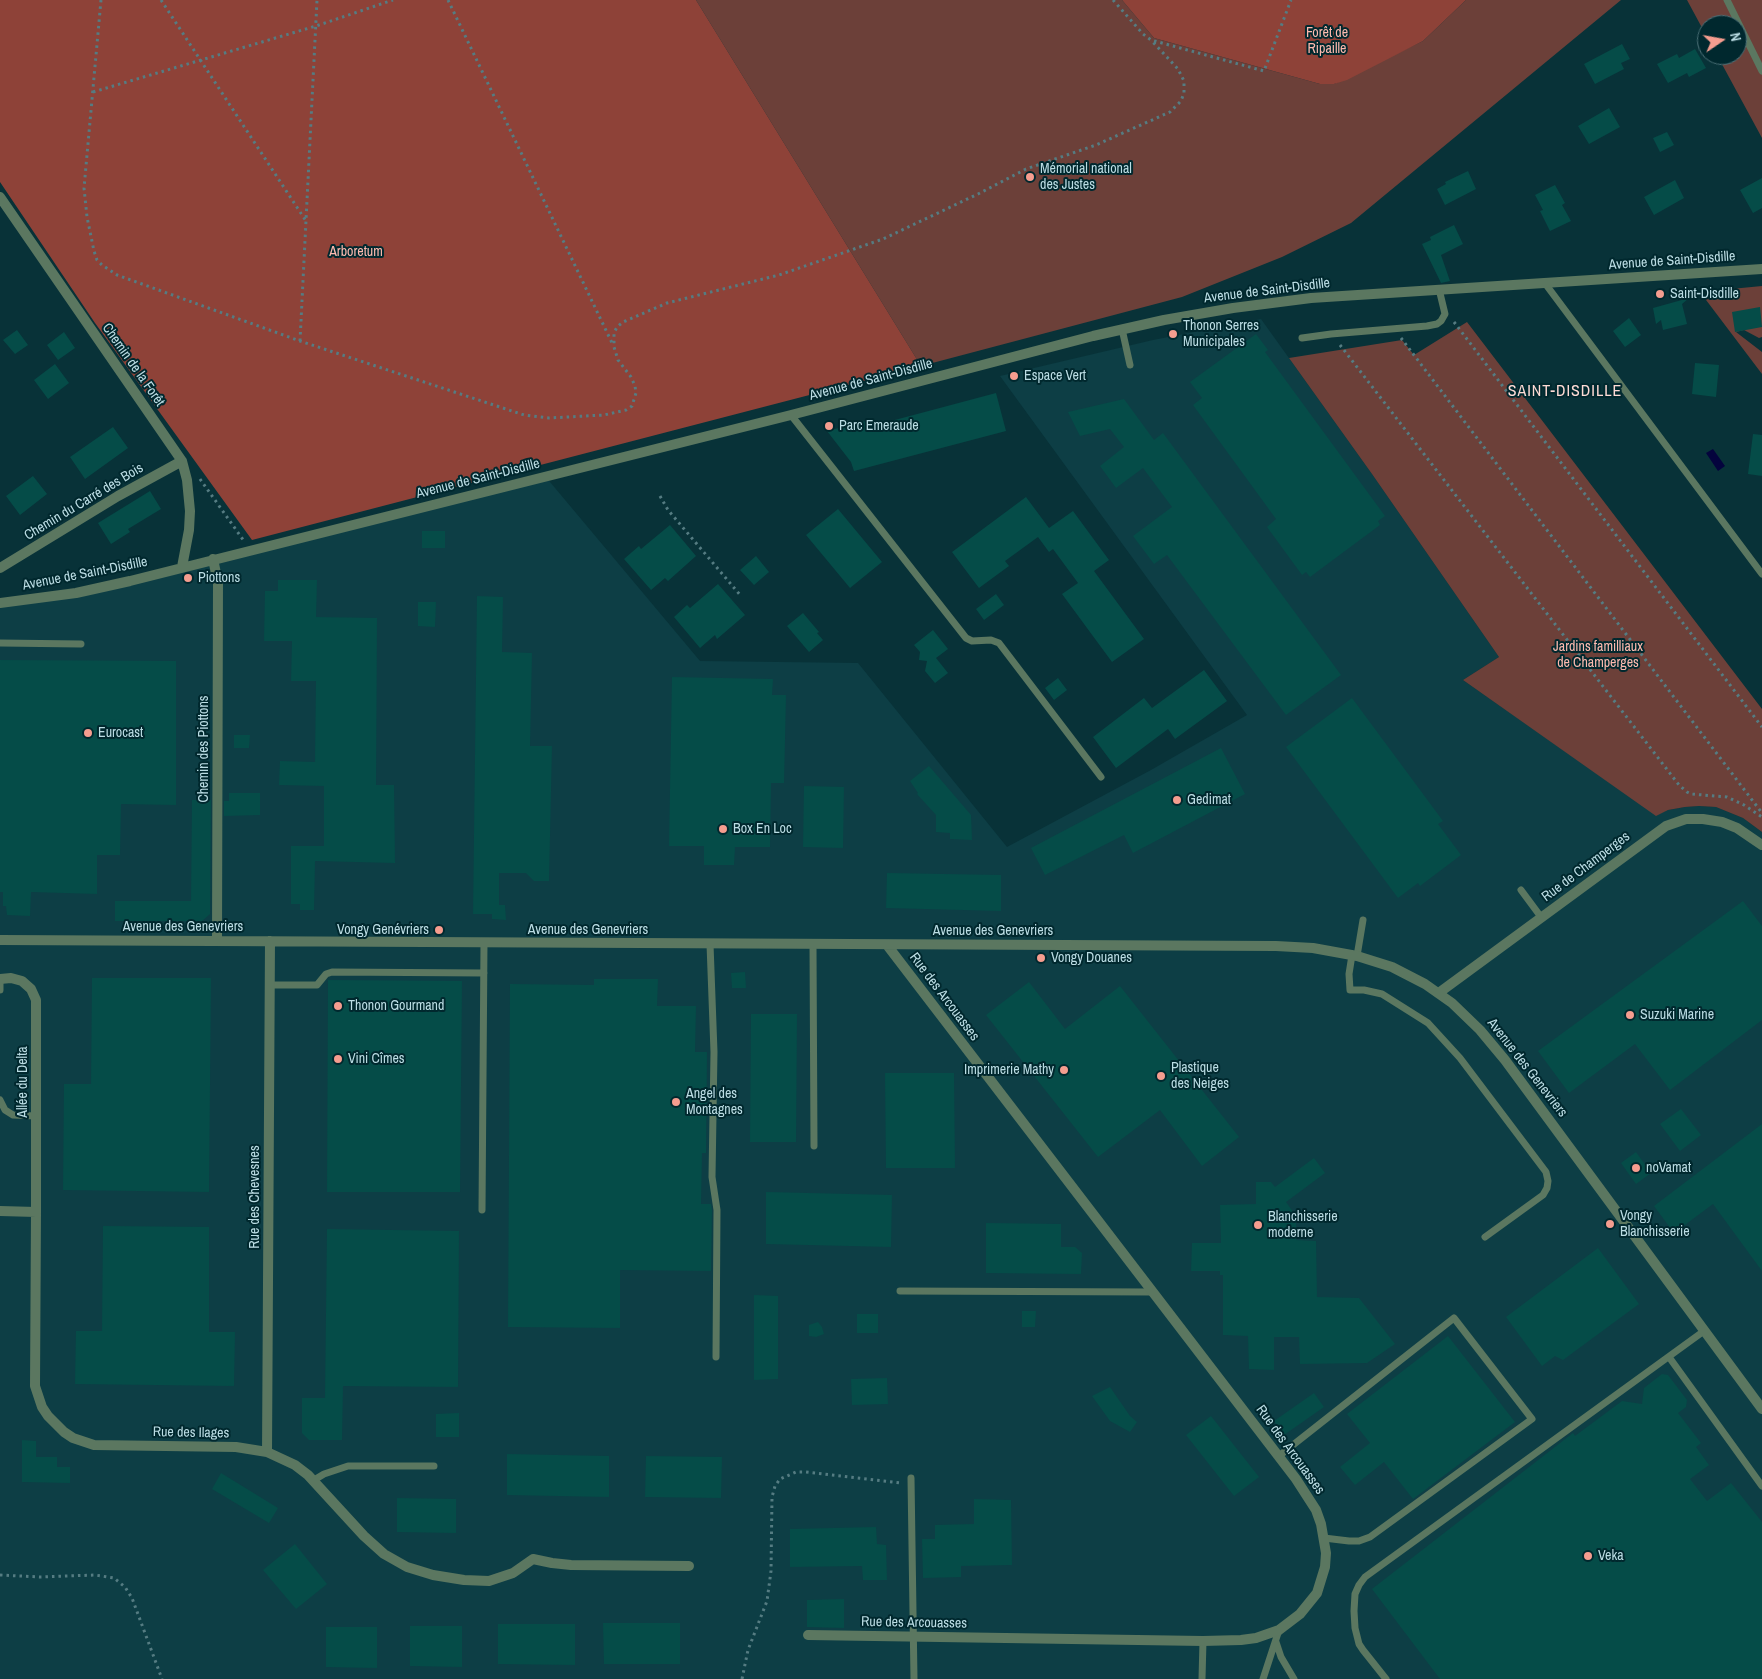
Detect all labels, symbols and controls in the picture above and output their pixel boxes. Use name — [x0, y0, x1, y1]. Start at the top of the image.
north arrow — [1697, 15, 1747, 65]
park label: Forêt de Ripaille — [1306, 25, 1348, 58]
text: N — [1726, 31, 1745, 43]
place label: Mémorial national des Justes — [1040, 161, 1132, 193]
marker: Mémorial national des Justes — [1024, 171, 1036, 183]
park label: Arboretum — [329, 244, 383, 260]
street label: Avenue de Saint-Disdille — [1608, 248, 1736, 274]
street label: Avenue de Saint-Disdille — [1203, 275, 1331, 307]
place label: Saint-Disdille — [1670, 286, 1739, 302]
marker: Saint-Disdille — [1654, 288, 1666, 300]
place label: Thonon Serres Municipales — [1183, 318, 1259, 351]
street label: Chemin de la Forêt — [98, 320, 168, 410]
marker: Thonon Serres Municipales — [1167, 328, 1179, 340]
street label: Avenue de Saint-Disdille — [808, 355, 934, 405]
place label: Espace Vert — [1024, 368, 1086, 384]
marker: Espace Vert — [1008, 370, 1020, 382]
district label: SAINT-DISDILLE — [1506, 382, 1624, 402]
place label: Parc Emeraude — [839, 418, 919, 434]
marker: Parc Emeraude — [823, 420, 835, 432]
street label: Avenue de Saint-Disdille — [414, 456, 542, 502]
street label: Chemin du Carré des Bois — [21, 460, 147, 544]
street label: Avenue de Saint-Disdille — [21, 554, 149, 594]
place label: Piottons — [198, 570, 240, 586]
marker: Piottons — [182, 572, 194, 584]
park label: Jardins familliaux de Champerges — [1553, 639, 1643, 672]
street label: Chemin des Piottons — [196, 695, 212, 803]
place label: Eurocast — [98, 725, 143, 741]
marker: Eurocast — [82, 727, 94, 739]
place label: Gedimat — [1187, 792, 1231, 808]
marker: Gedimat — [1171, 794, 1183, 806]
place label: Box En Loc — [733, 821, 792, 837]
marker: Box En Loc — [717, 823, 729, 835]
street label: Rue de Champerges — [1539, 828, 1633, 906]
street label: Avenue des Genevriers — [123, 919, 243, 935]
place label: Vongy Genévriers — [337, 922, 429, 938]
street label: Avenue des Genevriers — [528, 922, 648, 938]
street label: Avenue des Genevriers — [933, 923, 1053, 939]
marker: Vongy Genévriers — [433, 924, 445, 936]
street label: Rue des Arcouasses — [905, 950, 983, 1044]
place label: Vongy Douanes — [1051, 950, 1132, 966]
marker: Vongy Douanes — [1035, 952, 1047, 964]
place label: Thonon Gourmand — [348, 998, 444, 1014]
marker: Thonon Gourmand — [332, 1000, 344, 1012]
place label: Suzuki Marine — [1640, 1007, 1714, 1023]
marker: Suzuki Marine — [1624, 1009, 1636, 1021]
street label: Avenue des Genevriers — [1483, 1015, 1571, 1121]
street label: Allée du Delta — [15, 1046, 31, 1118]
place label: Vini Cîmes — [348, 1051, 405, 1067]
marker: Vini Cîmes — [332, 1053, 344, 1065]
place label: Plastique des Neiges — [1171, 1060, 1229, 1092]
place label: Imprimerie Mathy — [964, 1062, 1054, 1078]
marker: Imprimerie Mathy — [1058, 1064, 1070, 1076]
marker: Plastique des Neiges — [1155, 1070, 1167, 1082]
place label: Angel des Montagnes — [686, 1086, 743, 1118]
marker: Angel des Montagnes — [670, 1096, 682, 1108]
street label: Rue des Chevesnes — [247, 1145, 263, 1249]
place label: noVamat — [1646, 1160, 1691, 1176]
marker: noVamat — [1630, 1162, 1642, 1174]
place label: Vongy Blanchisserie — [1620, 1208, 1690, 1240]
place label: Blanchisserie moderne — [1268, 1209, 1338, 1242]
marker: Vongy Blanchisserie — [1604, 1218, 1616, 1230]
marker: Blanchisserie moderne — [1252, 1219, 1264, 1231]
street label: Rue des Arcouasses — [1252, 1402, 1328, 1498]
street label: Rue des Ilages — [153, 1424, 229, 1442]
place label: Veka — [1598, 1548, 1624, 1564]
marker: Veka — [1582, 1550, 1594, 1562]
street label: Rue des Arcouasses — [861, 1614, 967, 1632]

